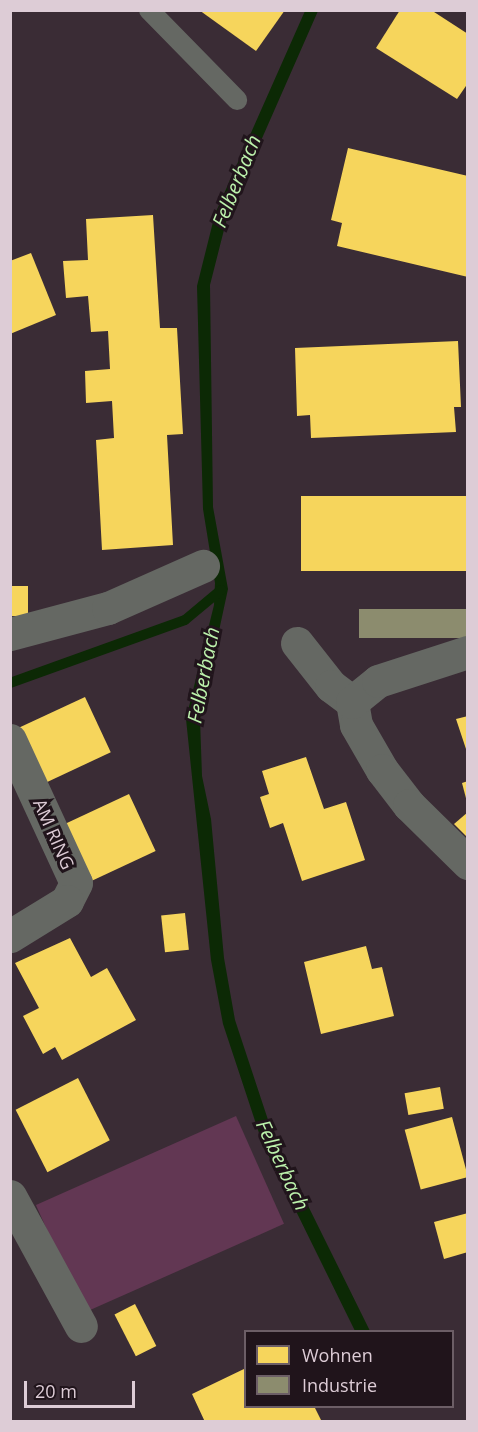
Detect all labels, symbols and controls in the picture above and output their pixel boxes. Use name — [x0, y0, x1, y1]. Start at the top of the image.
water label: Felberbach — [207, 131, 265, 231]
water label: Felberbach — [182, 625, 224, 725]
street label: AM RING — [29, 795, 79, 873]
water label: Felberbach — [252, 1116, 314, 1214]
legend — [244, 1330, 454, 1408]
text: Wohnen — [302, 1343, 373, 1367]
scale bar — [27, 1369, 138, 1407]
text: Industrie — [302, 1373, 377, 1397]
text: 20 m — [35, 1379, 77, 1403]

